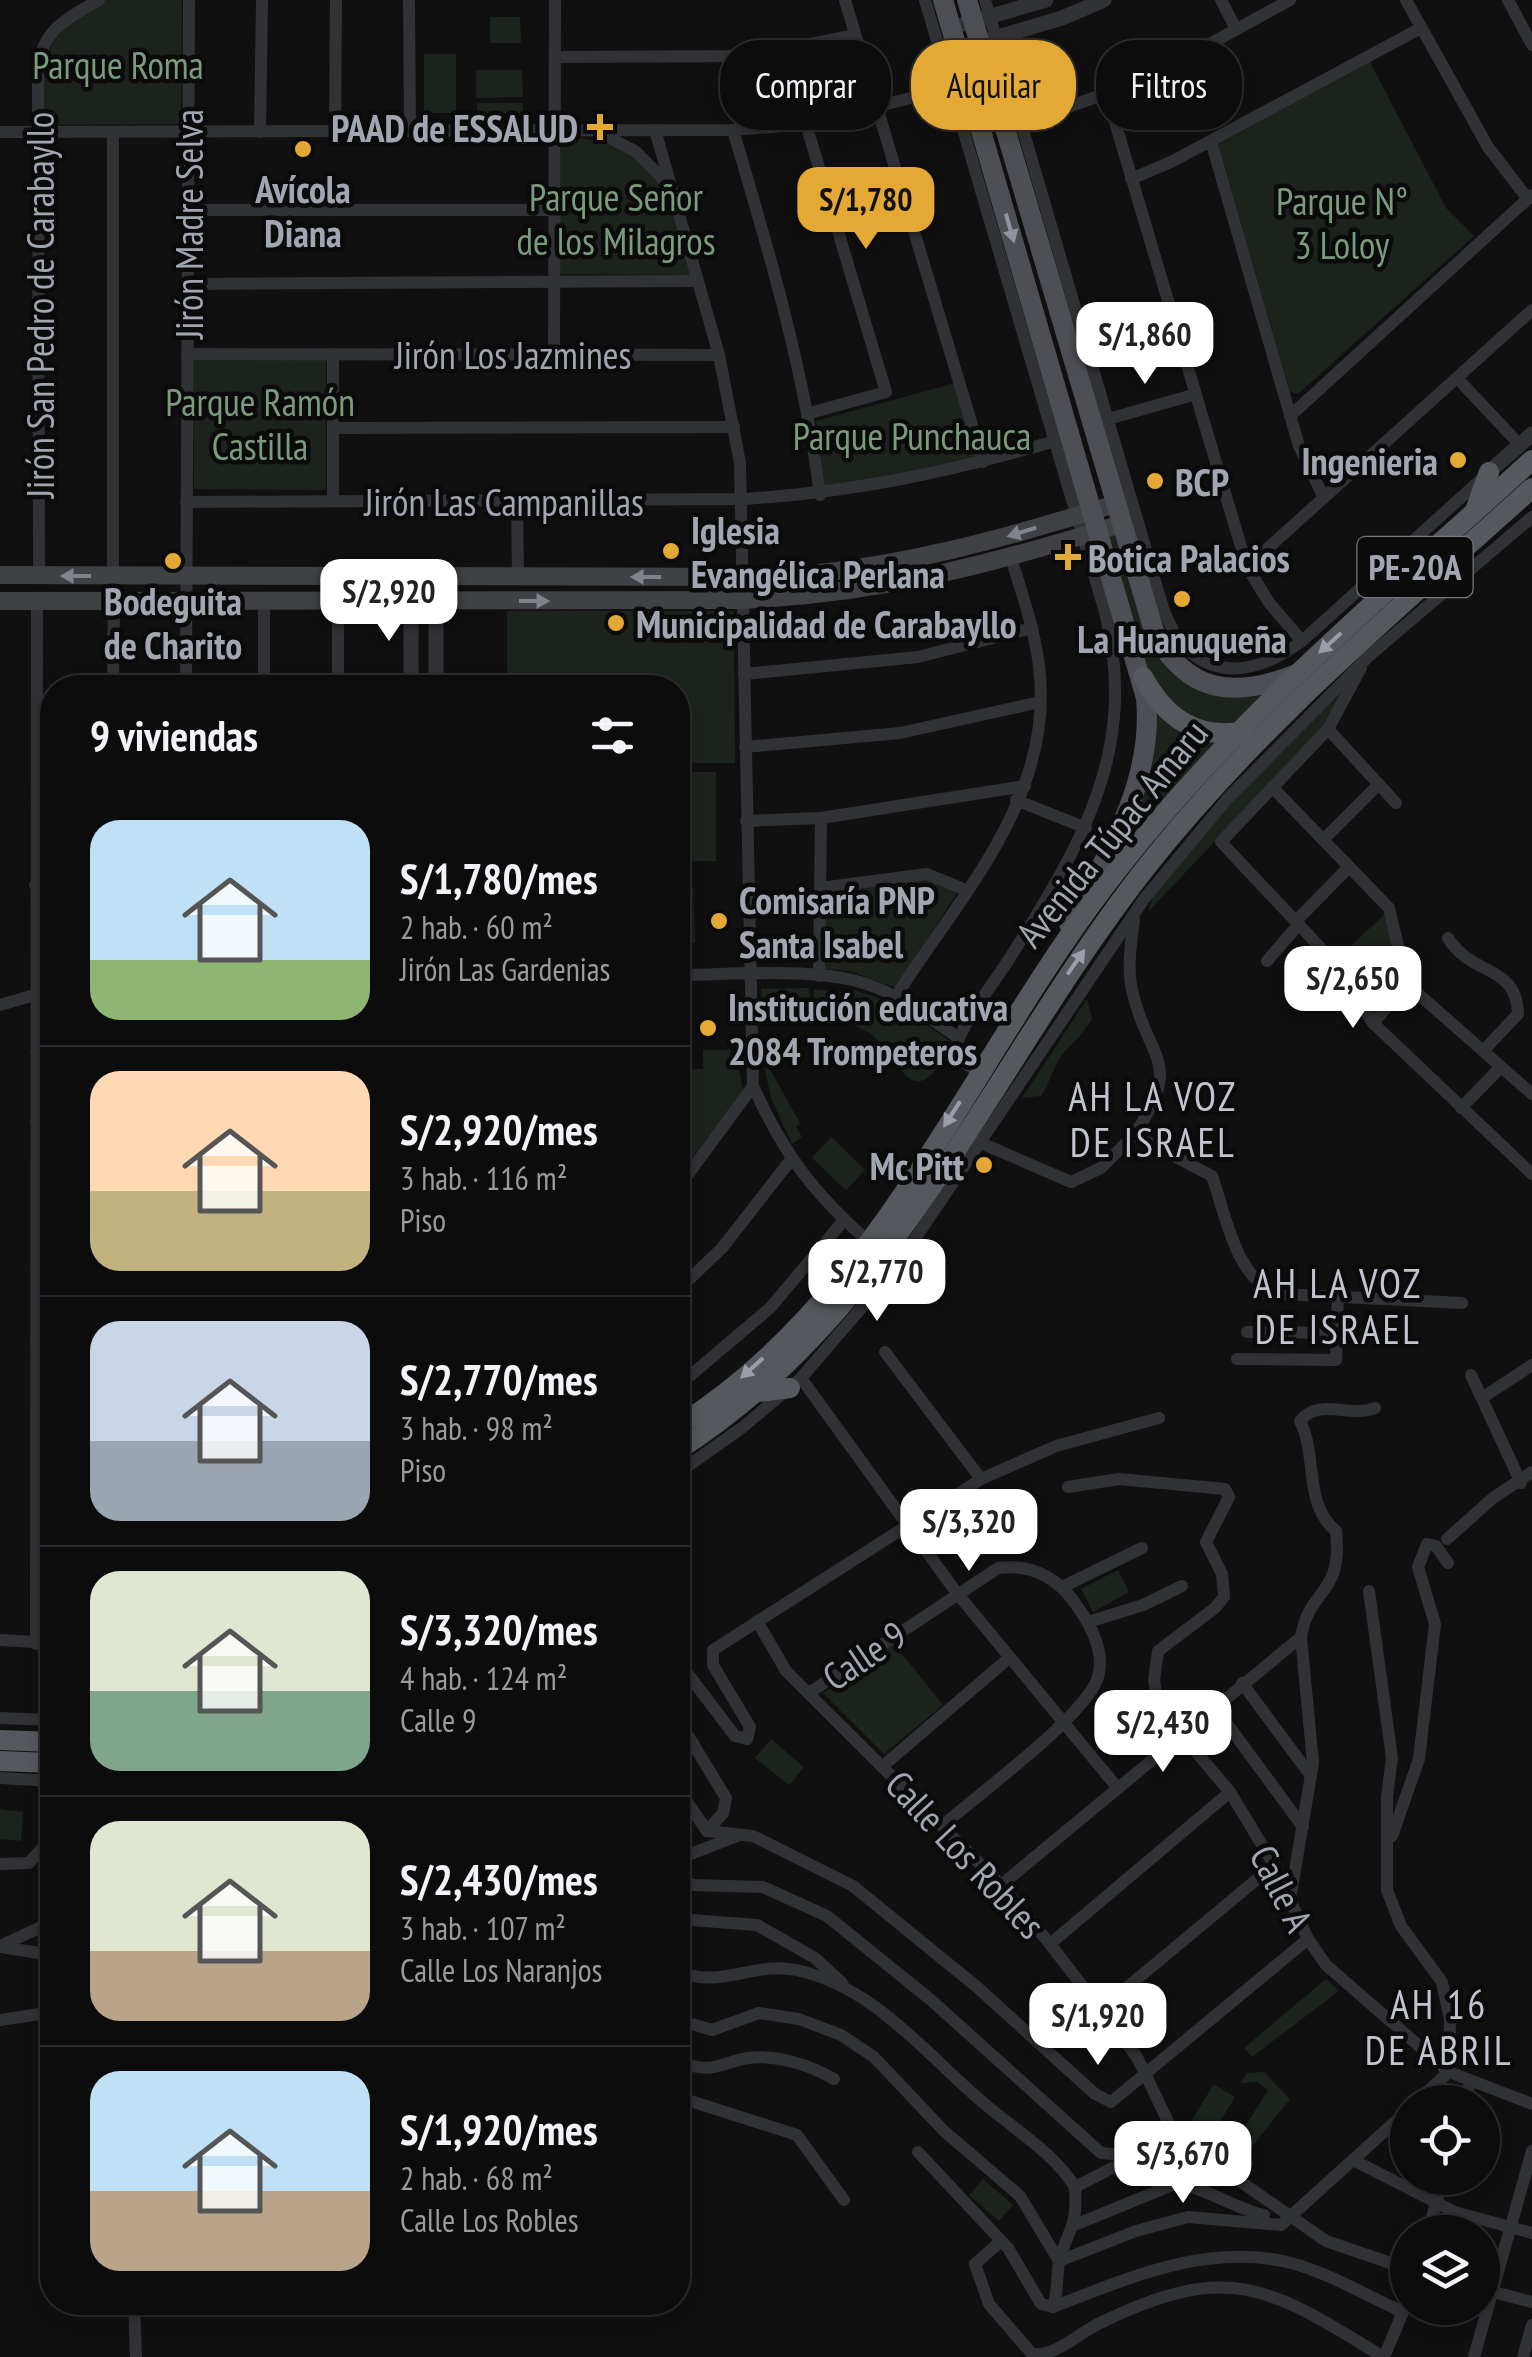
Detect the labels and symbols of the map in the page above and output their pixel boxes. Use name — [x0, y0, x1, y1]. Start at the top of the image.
park label: Parque Roma — [32, 40, 204, 89]
place label: PAAD de ESSALUD — [331, 103, 578, 152]
street label: Jirón Madre Selva — [164, 109, 213, 340]
street label: Jirón San Pedro de Carabayllo — [15, 112, 64, 499]
marker: PAAD de ESSALUD — [587, 114, 613, 140]
marker: Avícola Diana — [292, 138, 314, 160]
place label: Avícola Diana — [254, 164, 351, 257]
pin: S/1,780 — [774, 167, 958, 252]
park label: Parque Señor de los Milagros — [517, 172, 715, 265]
park label: Parque N° 3 Loloy — [1276, 176, 1408, 269]
one-way arrow — [1003, 213, 1018, 244]
pin: S/1,860 — [1053, 302, 1237, 387]
street label: Jirón Los Jazmines — [394, 330, 631, 379]
park label: Parque Ramón Castilla — [165, 377, 355, 470]
park label: Parque Punchauca — [793, 411, 1031, 460]
place label: Ingenieria — [1302, 436, 1438, 485]
marker: Ingenieria — [1447, 449, 1469, 471]
place label: BCP — [1175, 457, 1229, 506]
marker: BCP — [1144, 470, 1166, 492]
street label: Jirón Las Campanillas — [363, 477, 644, 526]
place label: Iglesia Evangélica Perlana — [691, 505, 945, 598]
one-way arrow — [1007, 526, 1037, 541]
place label: Botica Palacios — [1088, 533, 1290, 582]
road number: PE-20A — [1358, 537, 1472, 597]
marker: Iglesia Evangélica Perlana — [660, 540, 682, 562]
marker: Botica Palacios — [1057, 546, 1079, 568]
marker: Bodeguita de Charito — [162, 550, 184, 572]
pin: S/2,920 — [297, 559, 481, 644]
one-way arrow — [59, 568, 91, 584]
one-way arrow — [629, 569, 661, 585]
place label: Bodeguita de Charito — [104, 576, 242, 669]
marker: La Huanuqueña — [1171, 588, 1193, 610]
one-way arrow — [518, 592, 550, 608]
place label: Municipalidad de Carabayllo — [636, 599, 1017, 648]
marker: Municipalidad de Carabayllo — [605, 612, 627, 634]
place label: La Huanuqueña — [1077, 614, 1287, 663]
one-way arrow — [1318, 632, 1343, 654]
street label: Avenida Túpac Amaru — [1004, 709, 1218, 957]
place label: Comisaría PNP Santa Isabel — [739, 875, 935, 968]
marker: Comisaría PNP Santa Isabel — [708, 910, 730, 932]
pin: S/2,650 — [1261, 946, 1445, 1031]
one-way arrow — [1066, 949, 1085, 975]
place label: Institución educativa 2084 Trompeteros — [728, 982, 1008, 1075]
marker: Institución educativa 2084 Trompeteros — [697, 1017, 719, 1039]
district label: AH LA VOZ DE ISRAEL — [1068, 1070, 1238, 1168]
one-way arrow — [943, 1100, 961, 1127]
place label: Mc Pitt — [870, 1141, 964, 1190]
marker: Mc Pitt — [973, 1154, 995, 1176]
pin: S/2,770 — [785, 1239, 969, 1324]
district label: AH LA VOZ DE ISRAEL — [1253, 1257, 1423, 1355]
one-way arrow — [740, 1357, 765, 1379]
pin: S/3,320 — [877, 1489, 1061, 1574]
street label: Calle 9 — [813, 1609, 915, 1701]
pin: S/2,430 — [1071, 1690, 1255, 1775]
street label: Calle Los Robles — [876, 1760, 1056, 1948]
street label: Calle A — [1240, 1837, 1324, 1939]
district label: AH 16 DE ABRIL — [1365, 1978, 1513, 2076]
pin: S/1,920 — [1006, 1983, 1190, 2068]
pin: S/3,670 — [1091, 2121, 1275, 2206]

